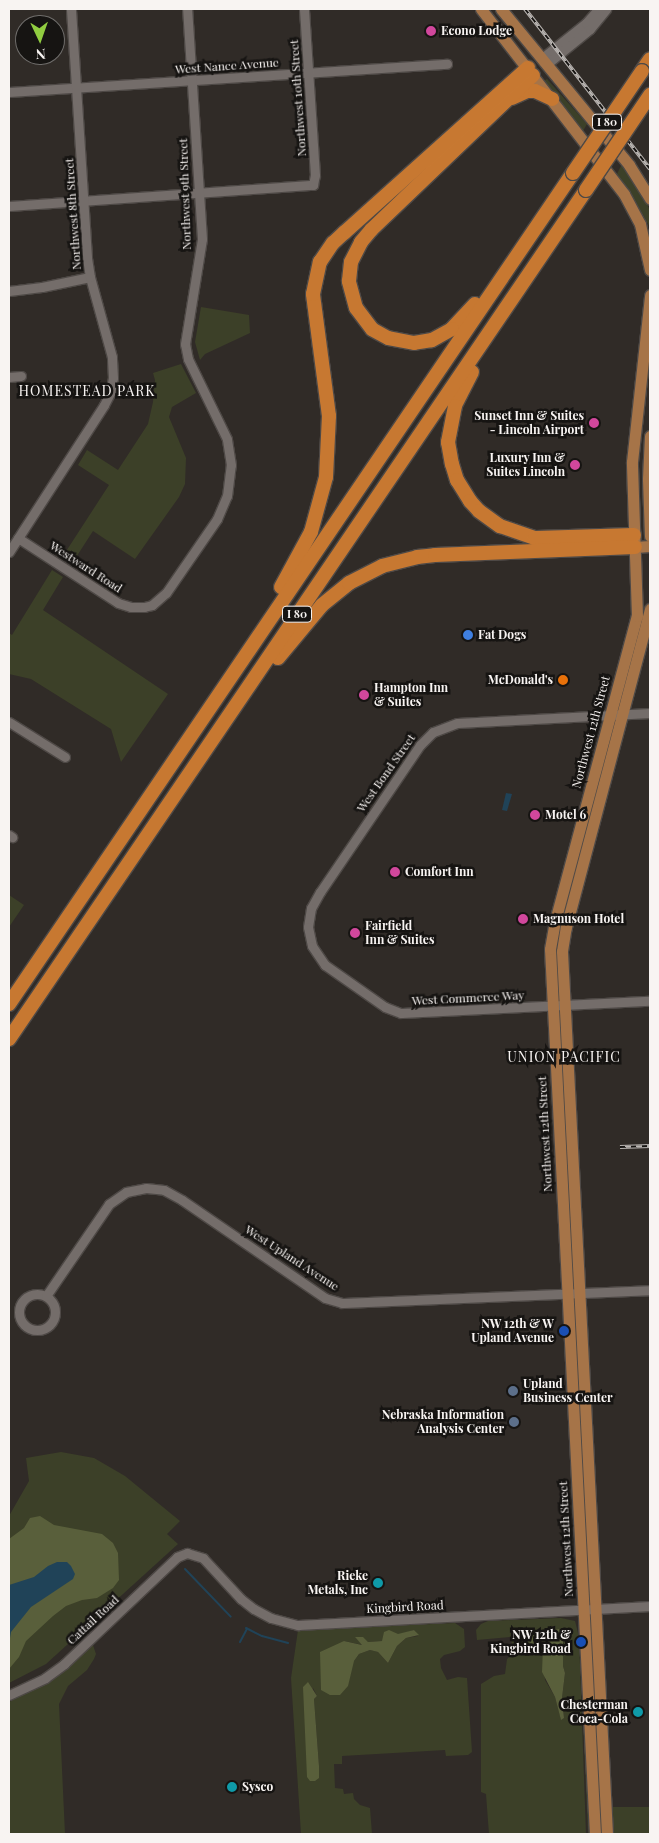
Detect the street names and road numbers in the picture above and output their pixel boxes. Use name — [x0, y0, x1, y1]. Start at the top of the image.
street label: Northwest 10th Street — [287, 39, 309, 157]
street label: West Nance Avenue — [174, 55, 280, 77]
road number: I 80 — [592, 114, 622, 130]
street label: Northwest 9th Street — [176, 138, 194, 250]
street label: Northwest 8th Street — [62, 158, 84, 270]
street label: Westward Road — [47, 538, 125, 596]
road number: I 80 — [282, 606, 312, 622]
street label: Northwest 12th Street — [569, 674, 613, 790]
street label: West Bond Street — [354, 731, 418, 815]
street label: West Commerce Way — [411, 988, 525, 1008]
street label: Northwest 12th Street — [535, 1076, 555, 1192]
street label: West Upland Avenue — [242, 1222, 342, 1294]
street label: Northwest 12th Street — [556, 1481, 576, 1597]
street label: Cattail Road — [64, 1592, 122, 1648]
street label: Kingbird Road — [366, 1598, 444, 1616]

